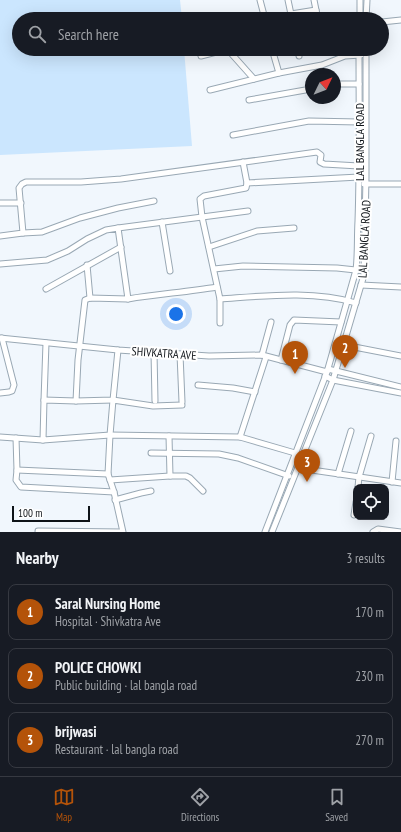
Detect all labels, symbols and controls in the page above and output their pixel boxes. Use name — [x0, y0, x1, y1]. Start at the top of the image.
search box — [12, 12, 389, 56]
icon: search — [26, 23, 48, 45]
text: Search here — [58, 25, 119, 44]
north arrow — [305, 68, 341, 104]
street label: LAL BANGLA ROAD — [352, 103, 367, 181]
street label: LAL BANGLA ROAD — [354, 200, 374, 278]
your location — [166, 304, 186, 324]
pin: 2 — [332, 335, 358, 368]
pin: 1 — [282, 341, 308, 374]
street label: SHIVKATRA AVE — [131, 343, 197, 363]
pin: 3 — [294, 449, 320, 482]
map controls — [353, 484, 389, 520]
button: locate — [353, 484, 389, 520]
scale bar — [12, 504, 90, 523]
text: 100 m — [18, 506, 42, 520]
text: Nearby — [16, 547, 59, 569]
text: 3 results — [346, 550, 385, 567]
text: Saral Nursing Home — [55, 594, 160, 613]
text: 1 — [27, 604, 33, 621]
text: 170 m — [355, 604, 384, 621]
text: Hospital · Shivkatra Ave — [55, 613, 161, 630]
text: POLICE CHOWKI — [55, 658, 141, 677]
text: 2 — [27, 668, 33, 685]
text: 230 m — [355, 668, 384, 685]
text: Public building · lal bangla road — [55, 677, 197, 694]
text: brijwasi — [55, 722, 97, 741]
text: 3 — [27, 732, 33, 749]
text: 270 m — [355, 732, 384, 749]
text: Restaurant · lal bangla road — [55, 741, 178, 758]
tab: Map — [53, 786, 75, 824]
tab: Directions — [181, 786, 219, 824]
tab: Saved — [325, 786, 348, 824]

